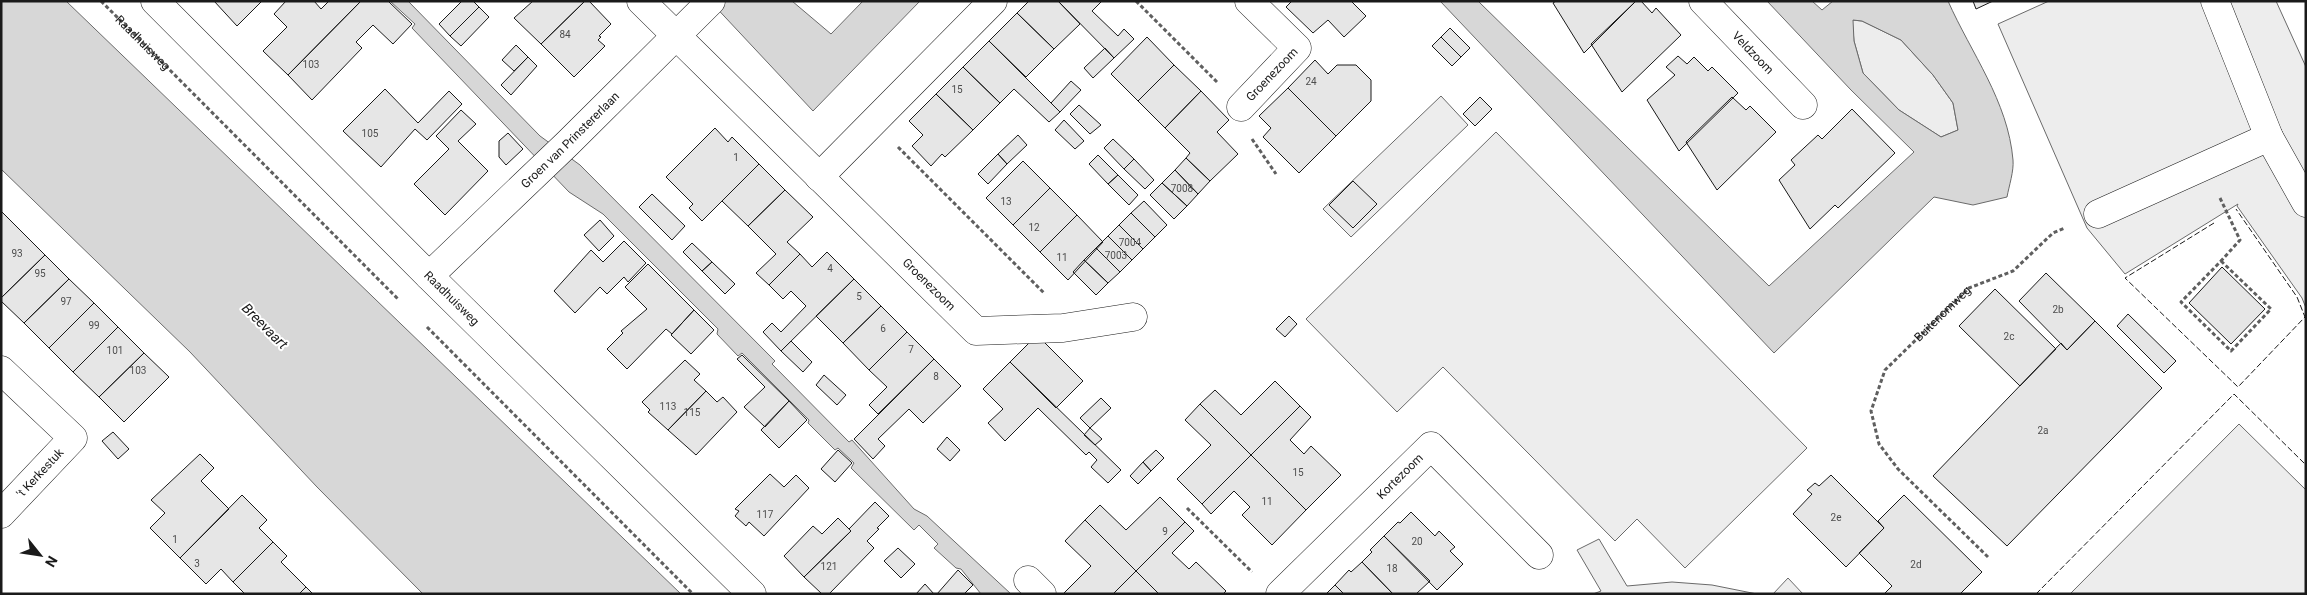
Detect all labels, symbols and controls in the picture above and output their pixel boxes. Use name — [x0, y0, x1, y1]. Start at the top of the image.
street label: Raadhuisweg — [112, 12, 173, 73]
house number: 84 — [559, 29, 571, 40]
street label: Veldzoom — [1729, 29, 1777, 77]
street label: Groenezoom — [1243, 45, 1301, 104]
house number: 103 — [303, 59, 319, 70]
house number: 24 — [1305, 76, 1317, 87]
house number: 15 — [951, 84, 963, 95]
street label: Groen van Prinstererlaan — [518, 89, 622, 191]
house number: 105 — [362, 128, 379, 139]
house number: 1 — [733, 152, 739, 163]
house number: 7008 — [1171, 183, 1194, 194]
house number: 13 — [1000, 196, 1012, 207]
house number: 12 — [1028, 222, 1040, 233]
house number: 7004 — [1119, 237, 1142, 248]
house number: 93 — [11, 248, 23, 259]
house number: 7003 — [1105, 250, 1127, 261]
house number: 11 — [1056, 252, 1068, 263]
street label: Groenezoom — [900, 256, 958, 314]
house number: 4 — [827, 263, 833, 274]
house number: 95 — [34, 268, 46, 279]
street label: Raadhuisweg — [421, 268, 482, 328]
street label: Buitenomweg — [1911, 283, 1974, 344]
house number: 5 — [856, 291, 862, 302]
house number: 97 — [60, 296, 72, 307]
water label: Breevaart — [239, 300, 292, 353]
house number: 2b — [2052, 304, 2064, 315]
house number: 99 — [88, 320, 100, 331]
house number: 6 — [880, 323, 886, 334]
house number: 2c — [2004, 331, 2014, 342]
house number: 7 — [908, 344, 914, 355]
house number: 101 — [107, 345, 123, 356]
house number: 103 — [130, 365, 146, 376]
house number: 8 — [933, 371, 939, 382]
house number: 113 — [660, 401, 676, 412]
house number: 115 — [684, 407, 701, 418]
house number: 2a — [2037, 425, 2049, 436]
street label: 't Kerkestuk — [14, 445, 67, 500]
street label: Kortezoom — [1374, 451, 1426, 502]
house number: 15 — [1292, 467, 1304, 478]
house number: 11 — [1261, 496, 1273, 507]
house number: 117 — [757, 509, 774, 520]
house number: 2e — [1831, 512, 1841, 523]
house number: 9 — [1162, 526, 1168, 537]
north arrow — [15, 530, 65, 580]
house number: 1 — [172, 534, 178, 545]
house number: 20 — [1411, 536, 1423, 547]
text: N — [42, 553, 61, 570]
house number: 3 — [194, 558, 200, 569]
house number: 2d — [1910, 559, 1922, 570]
house number: 121 — [821, 561, 837, 572]
house number: 18 — [1386, 563, 1398, 574]

